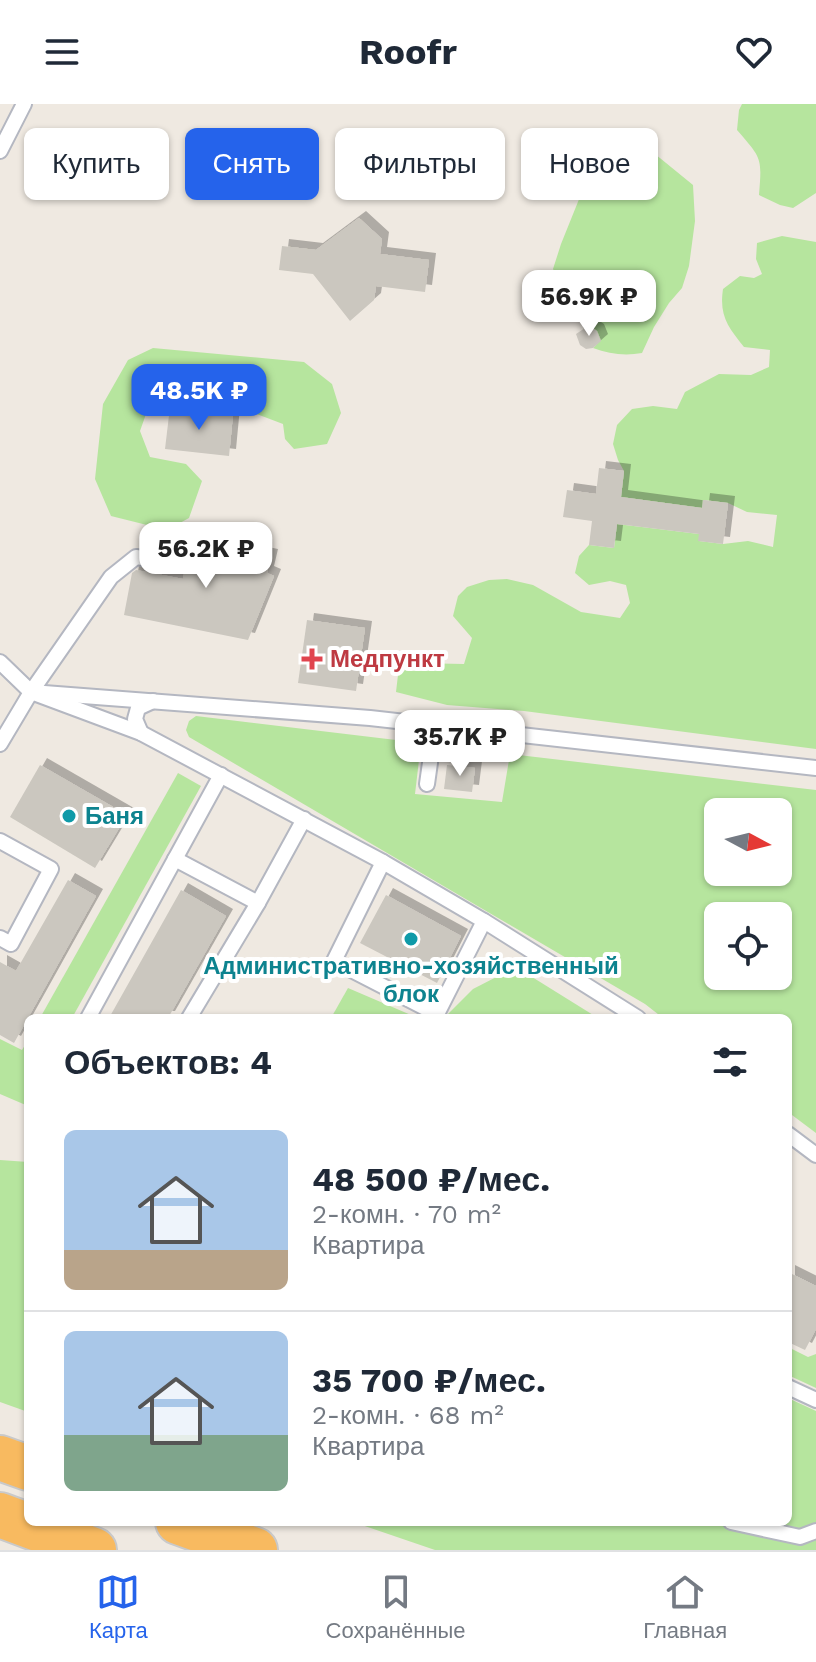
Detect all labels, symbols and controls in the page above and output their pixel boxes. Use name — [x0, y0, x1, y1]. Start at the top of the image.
icon: menu — [40, 30, 84, 74]
icon: heart — [732, 30, 776, 74]
text: Roofr — [359, 31, 457, 73]
chip: Купить — [24, 128, 169, 200]
chip: Снять — [185, 128, 319, 200]
chip: Фильтры — [335, 128, 505, 200]
chip: Новое — [521, 128, 658, 200]
pin: 56.9K ₽ — [515, 270, 663, 338]
text: 56.9K ₽ — [540, 281, 638, 311]
pin: 48.5K ₽ — [125, 364, 273, 432]
text: 48.5K ₽ — [149, 375, 249, 405]
pin: 56.2K ₽ — [132, 522, 280, 590]
text: 56.2K ₽ — [157, 533, 255, 563]
place label: Медпункт — [330, 645, 445, 673]
marker: Медпункт — [301, 648, 323, 670]
pin: 35.7K ₽ — [386, 710, 534, 778]
text: 35.7K ₽ — [413, 721, 507, 751]
north arrow — [704, 798, 792, 886]
map controls — [704, 798, 792, 990]
place label: Баня — [85, 802, 144, 830]
marker: Баня — [60, 807, 78, 825]
button: locate — [704, 902, 792, 990]
marker: Административно-хозяйственный блок — [402, 930, 420, 948]
place label: Административно-хозяйственный блок — [203, 952, 619, 1008]
icon: filters — [708, 1040, 752, 1084]
text: Объектов: 4 — [64, 1042, 272, 1082]
text: 48 500 ₽/мес. — [312, 1159, 550, 1199]
icon: home — [128, 1162, 224, 1258]
text: 2-комн. · 70 m² — [312, 1199, 501, 1229]
text: Квартира — [312, 1230, 424, 1260]
text: 35 700 ₽/мес. — [312, 1360, 546, 1400]
icon: home — [128, 1363, 224, 1459]
text: 2-комн. · 68 m² — [312, 1400, 504, 1430]
text: Квартира — [312, 1431, 424, 1461]
tab: Карта — [89, 1570, 148, 1644]
tab: Сохранённые — [326, 1570, 466, 1644]
tab: Главная — [643, 1570, 727, 1644]

